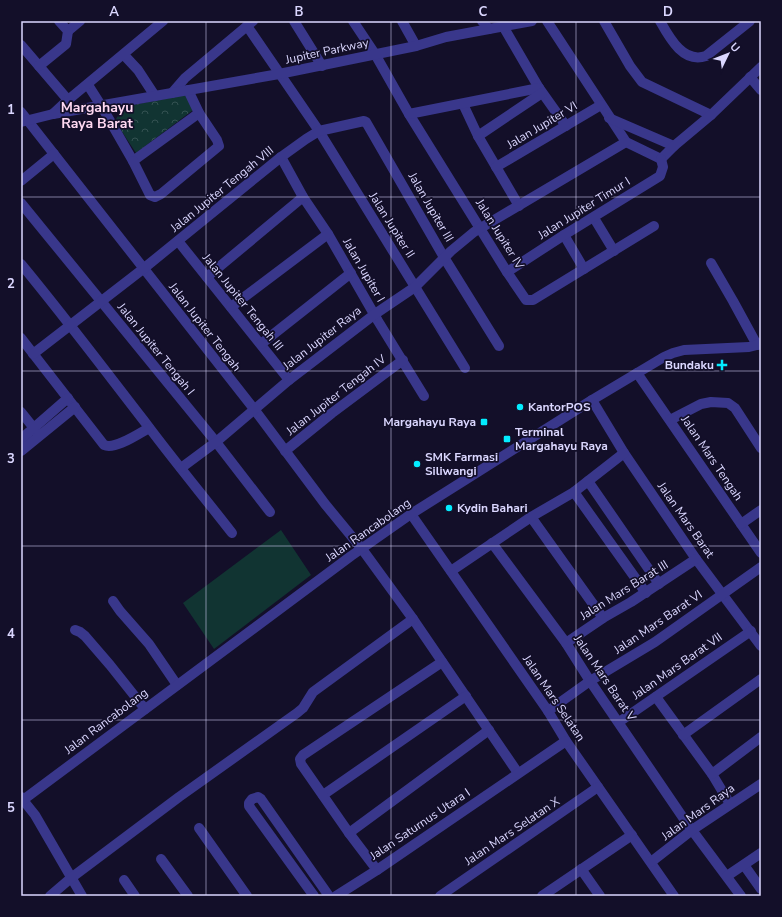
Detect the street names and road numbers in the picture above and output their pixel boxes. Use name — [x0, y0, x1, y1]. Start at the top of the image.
street label: Jupiter Parkway — [283, 34, 371, 68]
street label: Jalan Jupiter VI — [503, 98, 580, 153]
street label: Jalan Jupiter Tengah VIII — [166, 142, 277, 236]
street label: Jalan Jupiter III — [404, 169, 457, 245]
street label: Jalan Jupiter Timur I — [534, 173, 633, 243]
street label: Jalan Jupiter II — [365, 188, 419, 261]
street label: Jalan Jupiter IV — [472, 195, 528, 273]
street label: Jalan Jupiter I — [339, 234, 389, 305]
street label: Jalan Jupiter Tengah III — [200, 251, 286, 353]
street label: Jalan Jupiter Tengah — [166, 280, 244, 374]
street label: Jalan Jupiter Tengah I — [113, 299, 198, 398]
street label: Jalan Jupiter Raya — [279, 302, 364, 374]
street label: Jalan Jupiter Tengah IV — [282, 351, 390, 440]
street label: Jalan Mars Tengah — [677, 411, 746, 504]
street label: Jalan Mars Barat — [653, 478, 719, 562]
street label: Jalan Rancabolang — [321, 495, 414, 566]
street label: Jalan Mars Barat III — [576, 556, 671, 624]
street label: Jalan Mars Barat VI — [610, 586, 705, 658]
street label: Jalan Mars Barat VII — [628, 629, 725, 704]
street label: Jalan Mars Barat V — [570, 631, 640, 725]
street label: Jalan Mars Selatan — [519, 651, 589, 744]
street label: Jalan Rancabolang — [60, 684, 151, 758]
street label: Jalan Mars Raya — [657, 780, 738, 844]
street label: Jalan Saturnus Utara I — [366, 785, 473, 864]
street label: Jalan Mars Selatan X — [460, 793, 563, 869]

